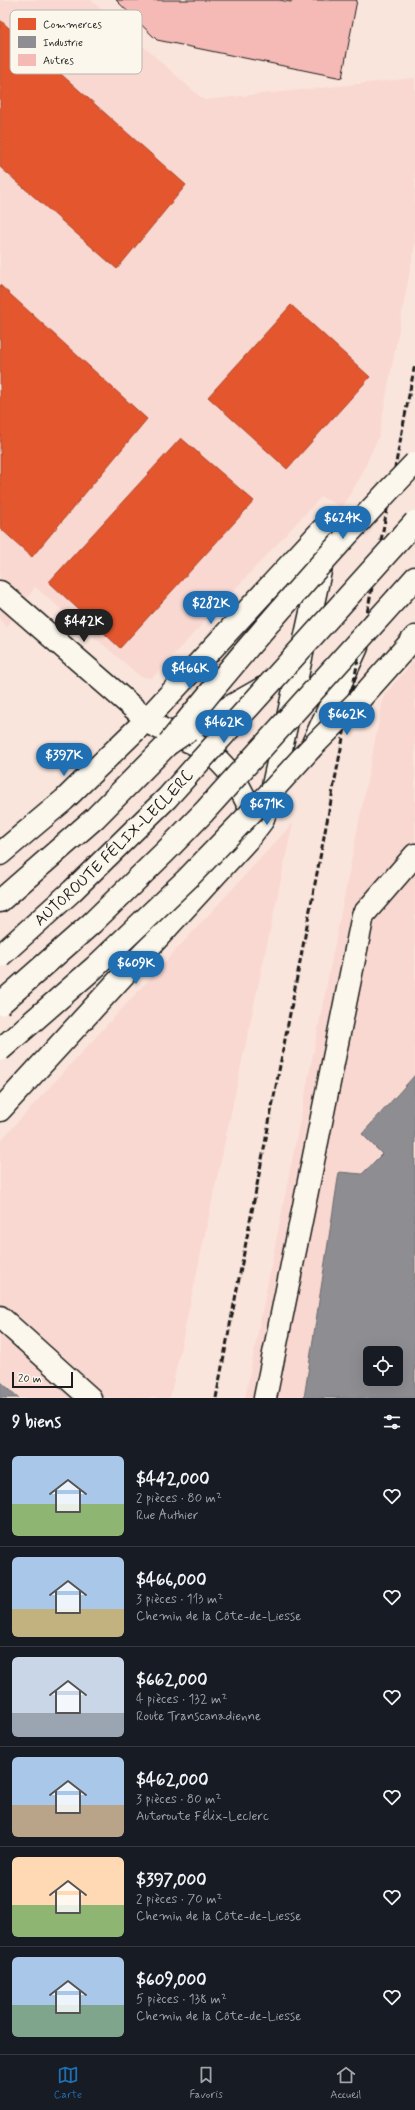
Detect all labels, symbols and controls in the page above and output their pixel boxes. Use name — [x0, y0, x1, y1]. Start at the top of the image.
legend — [10, 10, 142, 74]
text: Commerces — [43, 18, 102, 32]
text: Industrie — [43, 36, 83, 50]
text: Autres — [43, 54, 74, 68]
pin: $624K — [315, 506, 371, 540]
text: $624K — [324, 510, 362, 527]
pin: $282K — [183, 591, 239, 625]
text: $282K — [192, 595, 230, 612]
pin: $442K — [56, 609, 112, 643]
text: $442K — [64, 613, 104, 630]
pin: $466K — [162, 656, 218, 690]
text: $466K — [171, 660, 209, 677]
pin: $662K — [319, 702, 375, 736]
text: $662K — [328, 706, 366, 723]
pin: $462K — [196, 710, 252, 744]
text: $462K — [204, 714, 244, 731]
pin: $397K — [36, 743, 92, 777]
text: $397K — [45, 747, 83, 764]
street label: AUTOROUTE FÉLIX-LECLERC — [30, 765, 198, 931]
pin: $671K — [239, 792, 295, 826]
text: $671K — [249, 796, 285, 813]
pin: $609K — [108, 951, 164, 985]
text: $609K — [117, 955, 155, 972]
map controls — [363, 1346, 403, 1386]
button: locate — [363, 1346, 403, 1386]
scale bar — [12, 1370, 73, 1389]
text: 20 m — [18, 1372, 41, 1386]
text: 9 biens — [12, 1411, 61, 1433]
icon: filters — [381, 1411, 403, 1433]
text: $442,000 — [136, 1468, 209, 1490]
icon: home — [44, 1472, 92, 1520]
icon: heart — [381, 1485, 403, 1507]
text: 2 pièces · 80 m² — [136, 1490, 222, 1507]
text: Rue Authier — [136, 1507, 198, 1524]
text: $466,000 — [136, 1569, 206, 1591]
icon: home — [44, 1573, 92, 1621]
icon: heart — [381, 1586, 403, 1608]
text: 3 pièces · 113 m² — [136, 1591, 223, 1608]
text: Chemin de la Côte-de-Liesse — [136, 1608, 301, 1625]
text: $662,000 — [136, 1669, 207, 1691]
icon: home — [44, 1673, 92, 1721]
icon: heart — [381, 1686, 403, 1708]
text: 4 pièces · 132 m² — [136, 1691, 227, 1708]
text: Route Transcanadienne — [136, 1708, 261, 1725]
text: $462,000 — [136, 1769, 209, 1791]
icon: home — [44, 1773, 92, 1821]
icon: heart — [381, 1786, 403, 1808]
text: 3 pièces · 80 m² — [136, 1791, 221, 1808]
text: Autoroute Félix-Leclerc — [136, 1808, 269, 1825]
text: $397,000 — [136, 1869, 206, 1891]
icon: home — [44, 1873, 92, 1921]
icon: heart — [381, 1886, 403, 1908]
text: 2 pièces · 70 m² — [136, 1891, 222, 1908]
text: Chemin de la Côte-de-Liesse — [136, 1908, 301, 1925]
text: $609,000 — [136, 1969, 207, 1991]
icon: home — [44, 1973, 92, 2021]
icon: heart — [381, 1986, 403, 2008]
text: 5 pièces · 138 m² — [136, 1991, 227, 2008]
text: Chemin de la Côte-de-Liesse — [136, 2008, 301, 2025]
tab: Carte — [54, 2064, 82, 2102]
tab: Favoris — [189, 2064, 223, 2102]
tab: Accueil — [330, 2064, 361, 2102]

